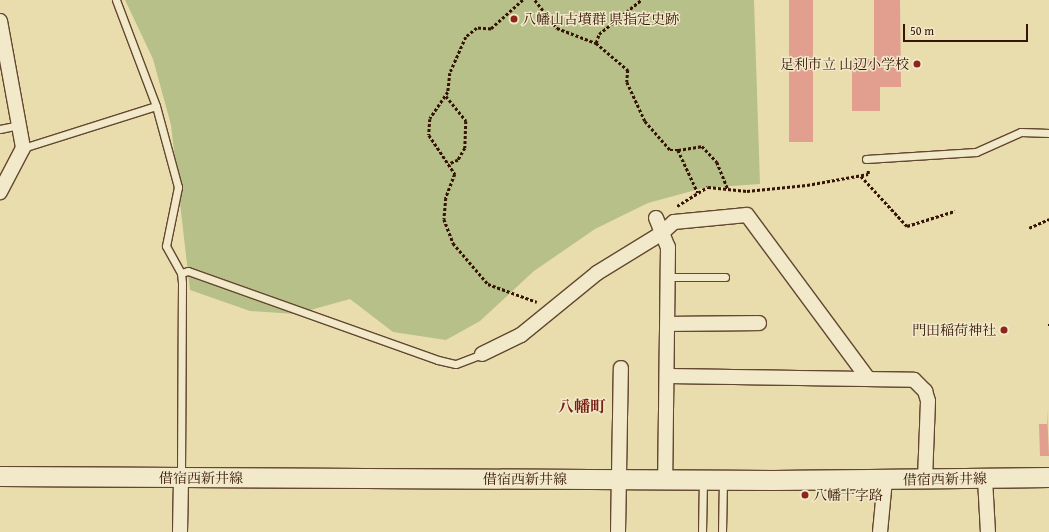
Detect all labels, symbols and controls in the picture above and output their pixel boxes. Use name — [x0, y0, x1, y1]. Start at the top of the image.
place label: 八幡山古墳群 県指定史跡 — [522, 11, 679, 27]
marker: 八幡山古墳群 県指定史跡 — [509, 14, 519, 24]
scale bar — [905, 16, 1030, 42]
text: 50 m — [910, 22, 934, 39]
place label: 足利市立 山辺小学校 — [780, 56, 909, 72]
marker: 足利市立 山辺小学校 — [912, 59, 922, 69]
place label: 門田稲荷神社 — [912, 322, 996, 338]
marker: 門田稲荷神社 — [999, 325, 1009, 335]
district label: 八幡町 — [558, 396, 606, 416]
street label: 借宿西新井線 — [159, 470, 243, 486]
street label: 借宿西新井線 — [903, 470, 987, 488]
street label: 借宿西新井線 — [483, 471, 567, 487]
place label: 八幡十字路 — [813, 487, 883, 503]
marker: 八幡十字路 — [800, 490, 810, 500]

